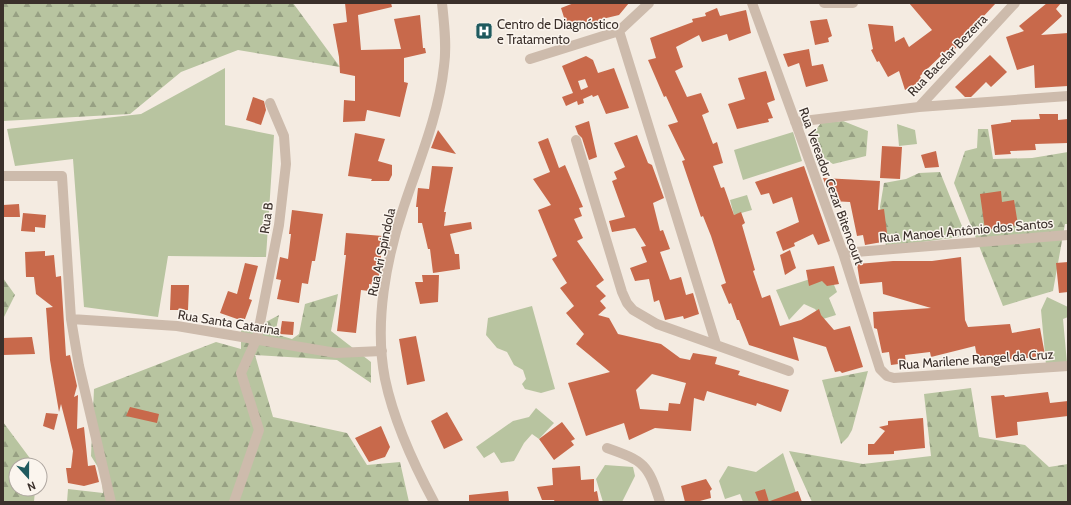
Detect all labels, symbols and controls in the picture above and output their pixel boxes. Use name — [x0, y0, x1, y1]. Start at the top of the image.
street label: Rua Bacelar Bezerra — [904, 10, 991, 99]
place label: Centro de Diagnóstico e Tratamento — [497, 16, 619, 47]
hospital icon: Centro de Diagnóstico e Tratamento — [474, 21, 494, 41]
street label: Rua Vereador Cezar Bitencourt — [796, 105, 868, 268]
street label: Rua B — [256, 201, 276, 235]
street label: Rua Ari Spindola — [364, 206, 398, 298]
street label: Rua Manoel Antônio dos Santos — [878, 214, 1054, 246]
street label: Rua Santa Catarina — [177, 306, 282, 338]
street label: Rua Marilene Rangel da Cruz — [898, 346, 1054, 372]
north arrow — [8, 457, 48, 497]
text: N — [25, 478, 38, 494]

